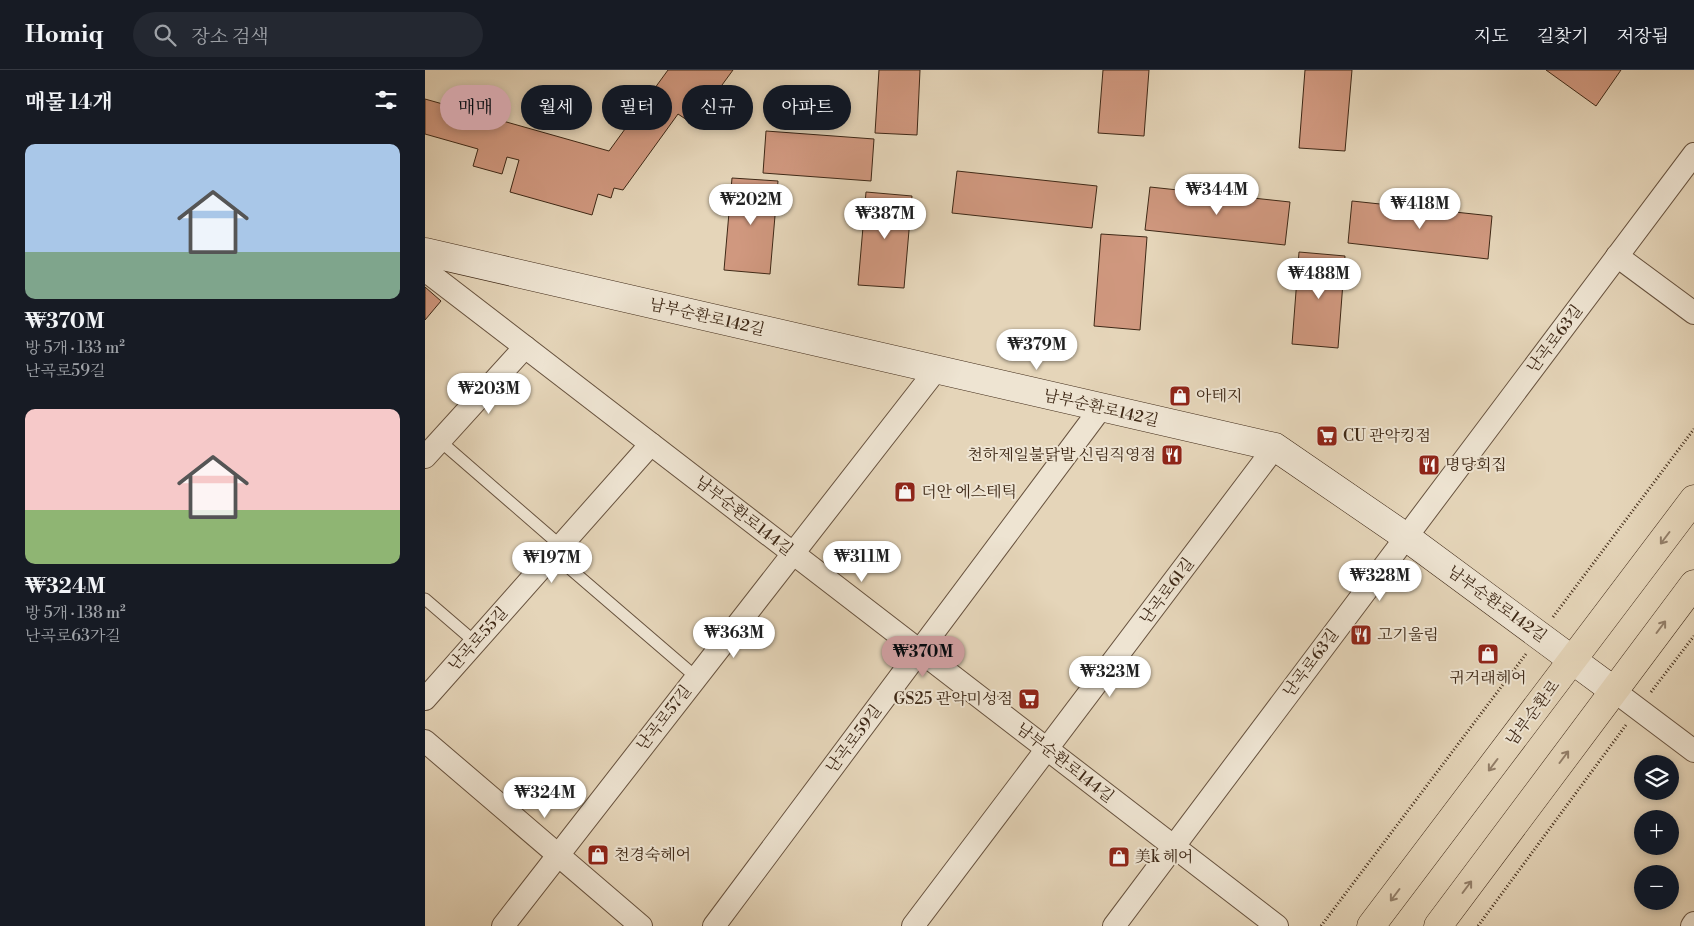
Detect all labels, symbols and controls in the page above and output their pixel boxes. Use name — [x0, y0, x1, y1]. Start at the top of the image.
search box — [133, 12, 483, 57]
text: Homiq — [25, 20, 103, 50]
icon: search — [151, 21, 179, 49]
text: 장소 검색 — [191, 25, 269, 49]
text: 지도 — [1474, 25, 1509, 48]
text: 길찾기 — [1537, 25, 1589, 48]
text: 저장됨 — [1617, 25, 1669, 48]
chip: 매매 — [440, 85, 511, 130]
chip: 월세 — [521, 85, 592, 130]
chip: 필터 — [602, 85, 672, 130]
chip: 신규 — [682, 85, 753, 130]
chip: 아파트 — [763, 85, 851, 130]
icon: filters — [372, 86, 400, 114]
text: 매물 14개 — [25, 90, 112, 116]
pin: ₩344M — [1182, 174, 1252, 216]
icon: home — [168, 177, 258, 267]
text: ₩344M — [1186, 180, 1248, 200]
pin: ₩202M — [716, 184, 786, 226]
pin: ₩418M — [1385, 188, 1455, 230]
text: ₩202M — [720, 190, 782, 210]
text: ₩418M — [1391, 194, 1449, 214]
pin: ₩387M — [850, 198, 920, 240]
text: ₩387M — [855, 204, 915, 224]
pin: ₩488M — [1284, 258, 1354, 300]
text: ₩488M — [1288, 264, 1350, 284]
street label: 남부순환로142길 — [647, 294, 767, 340]
street label: 난곡로63길 — [1523, 301, 1587, 377]
text: ₩370M — [25, 309, 105, 335]
pin: ₩379M — [1002, 328, 1072, 371]
text: ₩379M — [1007, 335, 1067, 355]
text: 방 5개 · 133 m² — [25, 338, 125, 358]
text: 난곡로59길 — [25, 361, 105, 381]
pin: ₩203M — [454, 372, 524, 415]
text: ₩203M — [458, 379, 520, 399]
shop icon: 아테지 — [1168, 384, 1192, 408]
street label: 남부순환로142길 — [1041, 385, 1161, 431]
place label: 아테지 — [1196, 386, 1242, 406]
supermarket icon: CU 관악킹점 — [1315, 424, 1339, 448]
place label: CU 관악킹점 — [1343, 426, 1431, 446]
icon: home — [168, 442, 258, 532]
restaurant icon: 천하제일불닭발 신림직영점 — [1160, 443, 1184, 467]
place label: 천하제일불닭발 신림직영점 — [967, 445, 1156, 465]
restaurant icon: 명당회집 — [1417, 453, 1441, 477]
place label: 명당회집 — [1445, 455, 1507, 475]
street label: 남부순환로144길 — [691, 472, 797, 560]
shop icon: 더안 에스테틱 — [893, 480, 917, 504]
place label: 더안 에스테틱 — [921, 482, 1017, 502]
one-way arrow — [1659, 531, 1670, 544]
pin: ₩311M — [827, 540, 897, 583]
pin: ₩197M — [517, 542, 587, 584]
text: ₩311M — [834, 547, 890, 567]
text: ₩197M — [523, 548, 581, 568]
street label: 난곡로61길 — [1136, 554, 1198, 628]
pin: ₩328M — [1345, 560, 1415, 602]
street label: 남부순환로142길 — [1444, 561, 1550, 647]
text: ₩328M — [1350, 566, 1410, 586]
text: ₩324M — [25, 574, 105, 600]
text: 방 5개 · 138 m² — [25, 603, 126, 623]
street label: 난곡로55길 — [444, 603, 512, 675]
pin: ₩363M — [699, 616, 769, 659]
one-way arrow — [1656, 621, 1667, 634]
text: ₩363M — [704, 623, 764, 643]
restaurant icon: 고기울림 — [1349, 623, 1373, 647]
street label: 난곡로63길 — [1279, 625, 1343, 701]
place label: 고기울림 — [1377, 625, 1439, 645]
text: 난곡로63가길 — [25, 626, 121, 646]
pin: ₩370M — [888, 636, 958, 678]
text: ₩370M — [893, 642, 953, 662]
shop icon: 귀거래헤어 — [1476, 642, 1500, 666]
pin: ₩323M — [1075, 656, 1145, 698]
text: ₩323M — [1080, 662, 1140, 682]
place label: 귀거래헤어 — [1449, 668, 1527, 688]
street label: 남부순환로 — [1502, 676, 1565, 750]
street label: 난곡로57길 — [632, 681, 696, 755]
supermarket icon: GS25 관악미성점 — [1017, 687, 1041, 711]
place label: GS25 관악미성점 — [894, 689, 1013, 709]
street label: 난곡로59길 — [822, 701, 886, 777]
street label: 남부순환로144길 — [1012, 719, 1118, 807]
one-way arrow — [1559, 750, 1569, 764]
map controls — [1634, 755, 1679, 910]
button: layers — [1634, 755, 1679, 800]
one-way arrow — [1488, 758, 1498, 772]
pin: ₩324M — [510, 776, 580, 819]
text: ₩324M — [514, 783, 576, 803]
button: + — [1634, 810, 1679, 855]
shop icon: 천경숙헤어 — [586, 843, 610, 867]
place label: 천경숙헤어 — [614, 845, 691, 865]
shop icon: 美k 헤어 — [1107, 845, 1131, 869]
place label: 美k 헤어 — [1135, 847, 1194, 867]
button: − — [1634, 865, 1679, 910]
one-way arrow — [1461, 881, 1472, 894]
one-way arrow — [1390, 888, 1400, 902]

